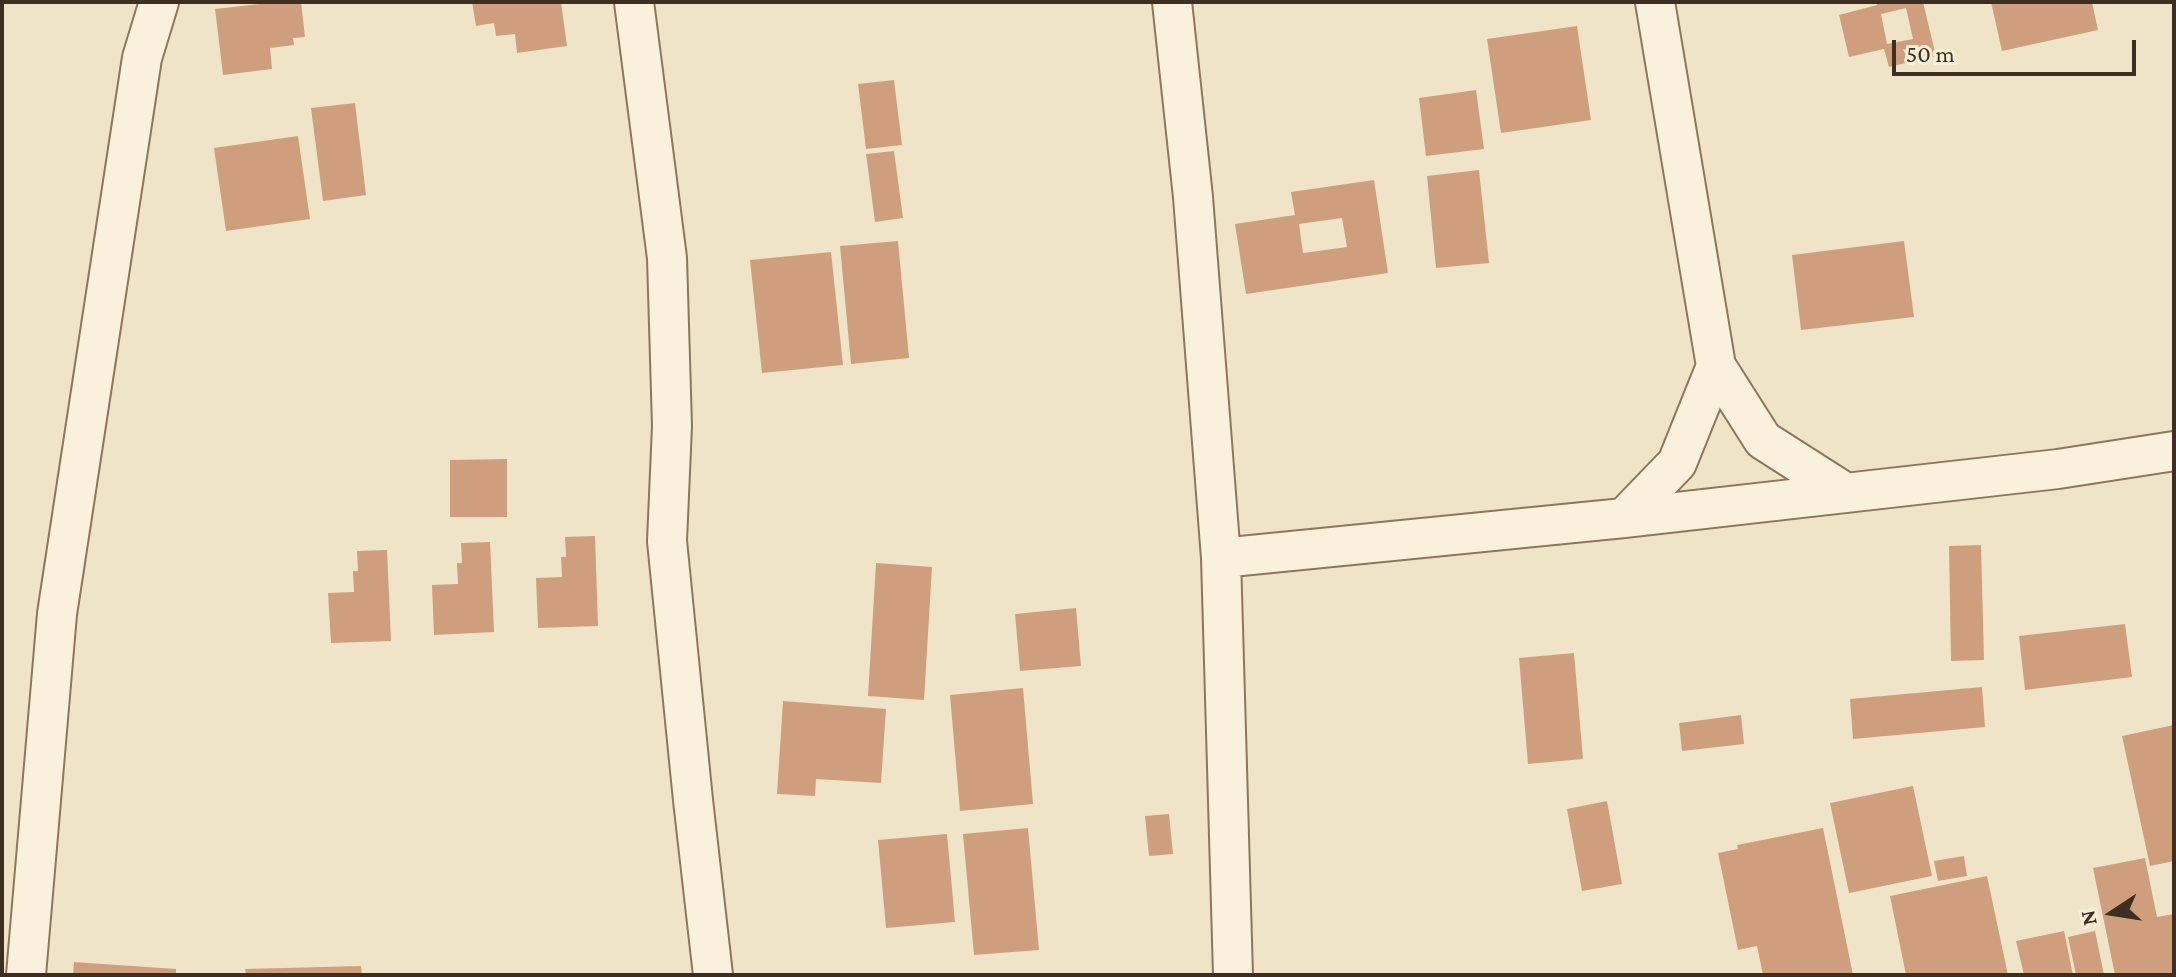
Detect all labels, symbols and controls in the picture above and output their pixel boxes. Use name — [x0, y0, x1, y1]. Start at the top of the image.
scale bar — [1896, 24, 2140, 74]
text: 50 m — [1906, 40, 1955, 67]
north arrow — [2072, 873, 2152, 953]
text: N — [2074, 908, 2102, 928]

